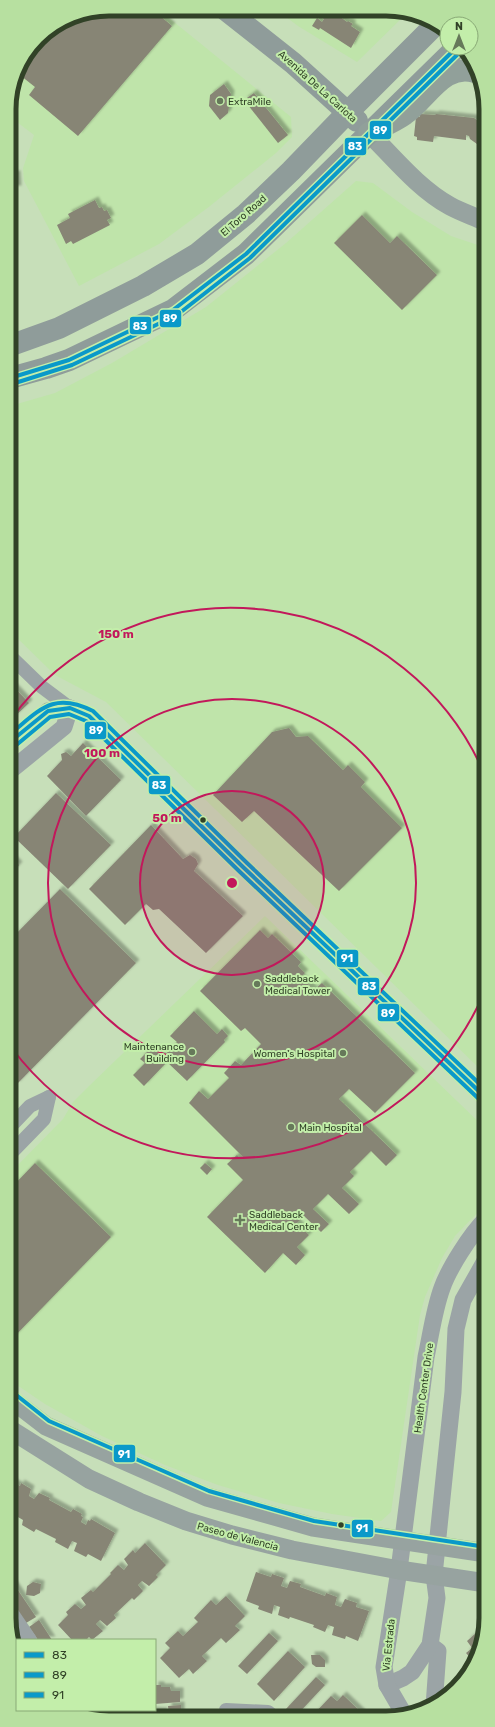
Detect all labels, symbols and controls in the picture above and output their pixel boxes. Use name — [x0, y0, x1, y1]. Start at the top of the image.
north arrow — [439, 16, 479, 56]
text: N — [455, 20, 463, 33]
street label: Avenida De La Carlota — [275, 48, 359, 125]
marker: ExtraMile — [215, 96, 225, 106]
place label: ExtraMile — [228, 96, 271, 108]
line badge: 89 — [369, 120, 392, 140]
text: 89 — [373, 124, 387, 137]
line badge: 83 — [344, 137, 367, 156]
text: 83 — [348, 140, 362, 153]
street label: El Toro Road — [218, 193, 269, 239]
line badge: 89 — [159, 309, 182, 328]
text: 89 — [163, 312, 177, 325]
line badge: 83 — [129, 316, 152, 335]
text: 83 — [133, 320, 147, 333]
text: 150 m — [98, 627, 134, 641]
line badge: 89 — [84, 721, 107, 740]
text: 89 — [89, 724, 103, 737]
text: 100 m — [84, 746, 120, 760]
line badge: 83 — [148, 775, 171, 795]
text: 83 — [152, 779, 166, 792]
text: 50 m — [152, 811, 182, 825]
unlabelled marker — [198, 815, 208, 825]
centre of rings — [225, 876, 239, 890]
line badge: 91 — [336, 949, 359, 968]
text: 91 — [341, 952, 353, 965]
place label: Saddleback Medical Tower — [265, 973, 330, 997]
line badge: 83 — [357, 977, 380, 996]
marker: Saddleback Medical Tower — [252, 979, 262, 989]
text: 83 — [362, 980, 376, 993]
line badge: 89 — [377, 1003, 400, 1022]
text: 89 — [381, 1007, 395, 1020]
place label: Maintenance Building — [124, 1041, 184, 1065]
marker: Maintenance Building — [187, 1047, 197, 1057]
place label: Women's Hospital — [253, 1048, 335, 1060]
marker: Women's Hospital — [338, 1048, 348, 1058]
marker: Main Hospital — [286, 1122, 296, 1132]
place label: Main Hospital — [299, 1122, 362, 1134]
place label: Saddleback Medical Center — [249, 1209, 319, 1233]
marker: Saddleback Medical Center — [234, 1214, 246, 1226]
street label: Health Center Drive — [412, 1342, 436, 1434]
line badge: 91 — [113, 1444, 136, 1463]
text: 91 — [118, 1448, 130, 1461]
line badge: 91 — [351, 1519, 374, 1538]
street label: Paseo de Valencia — [196, 1520, 280, 1554]
unlabelled marker — [336, 1520, 346, 1530]
text: 91 — [356, 1522, 368, 1535]
street label: Via Estrada — [380, 1618, 398, 1672]
legend — [16, 1639, 156, 1711]
text: 83 — [52, 1648, 67, 1662]
text: 89 — [52, 1668, 67, 1682]
text: 91 — [52, 1688, 64, 1702]

